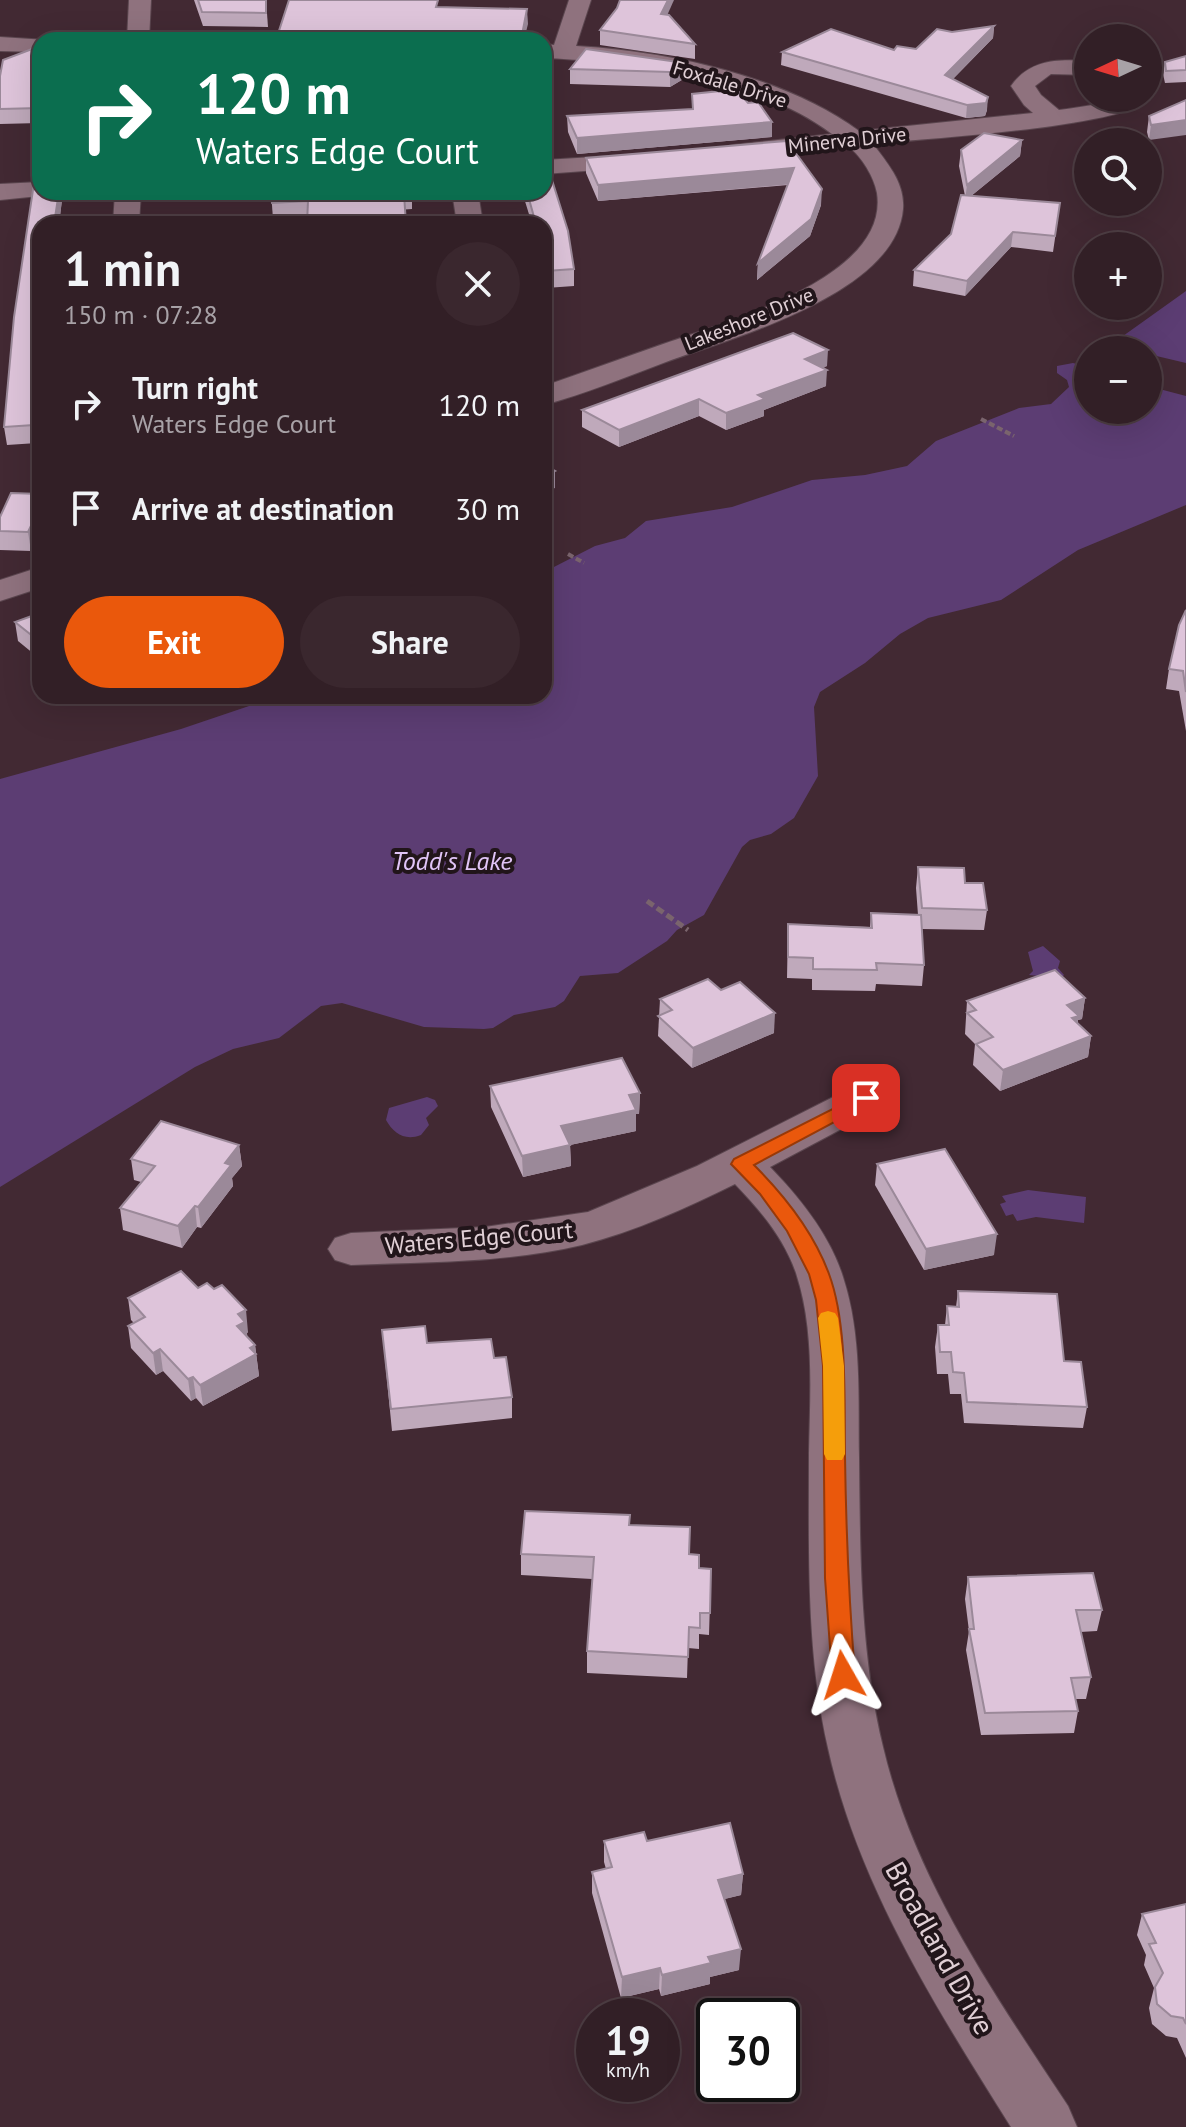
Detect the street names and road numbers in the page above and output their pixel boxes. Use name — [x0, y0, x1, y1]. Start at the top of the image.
street label: Foxdale Drive — [670, 54, 790, 114]
street label: Minerva Drive — [787, 121, 907, 159]
street label: Lakeshore Drive — [681, 281, 817, 357]
street label: Waters Edge Court — [384, 1214, 574, 1261]
street label: Broadland Drive — [878, 1855, 1003, 2041]

